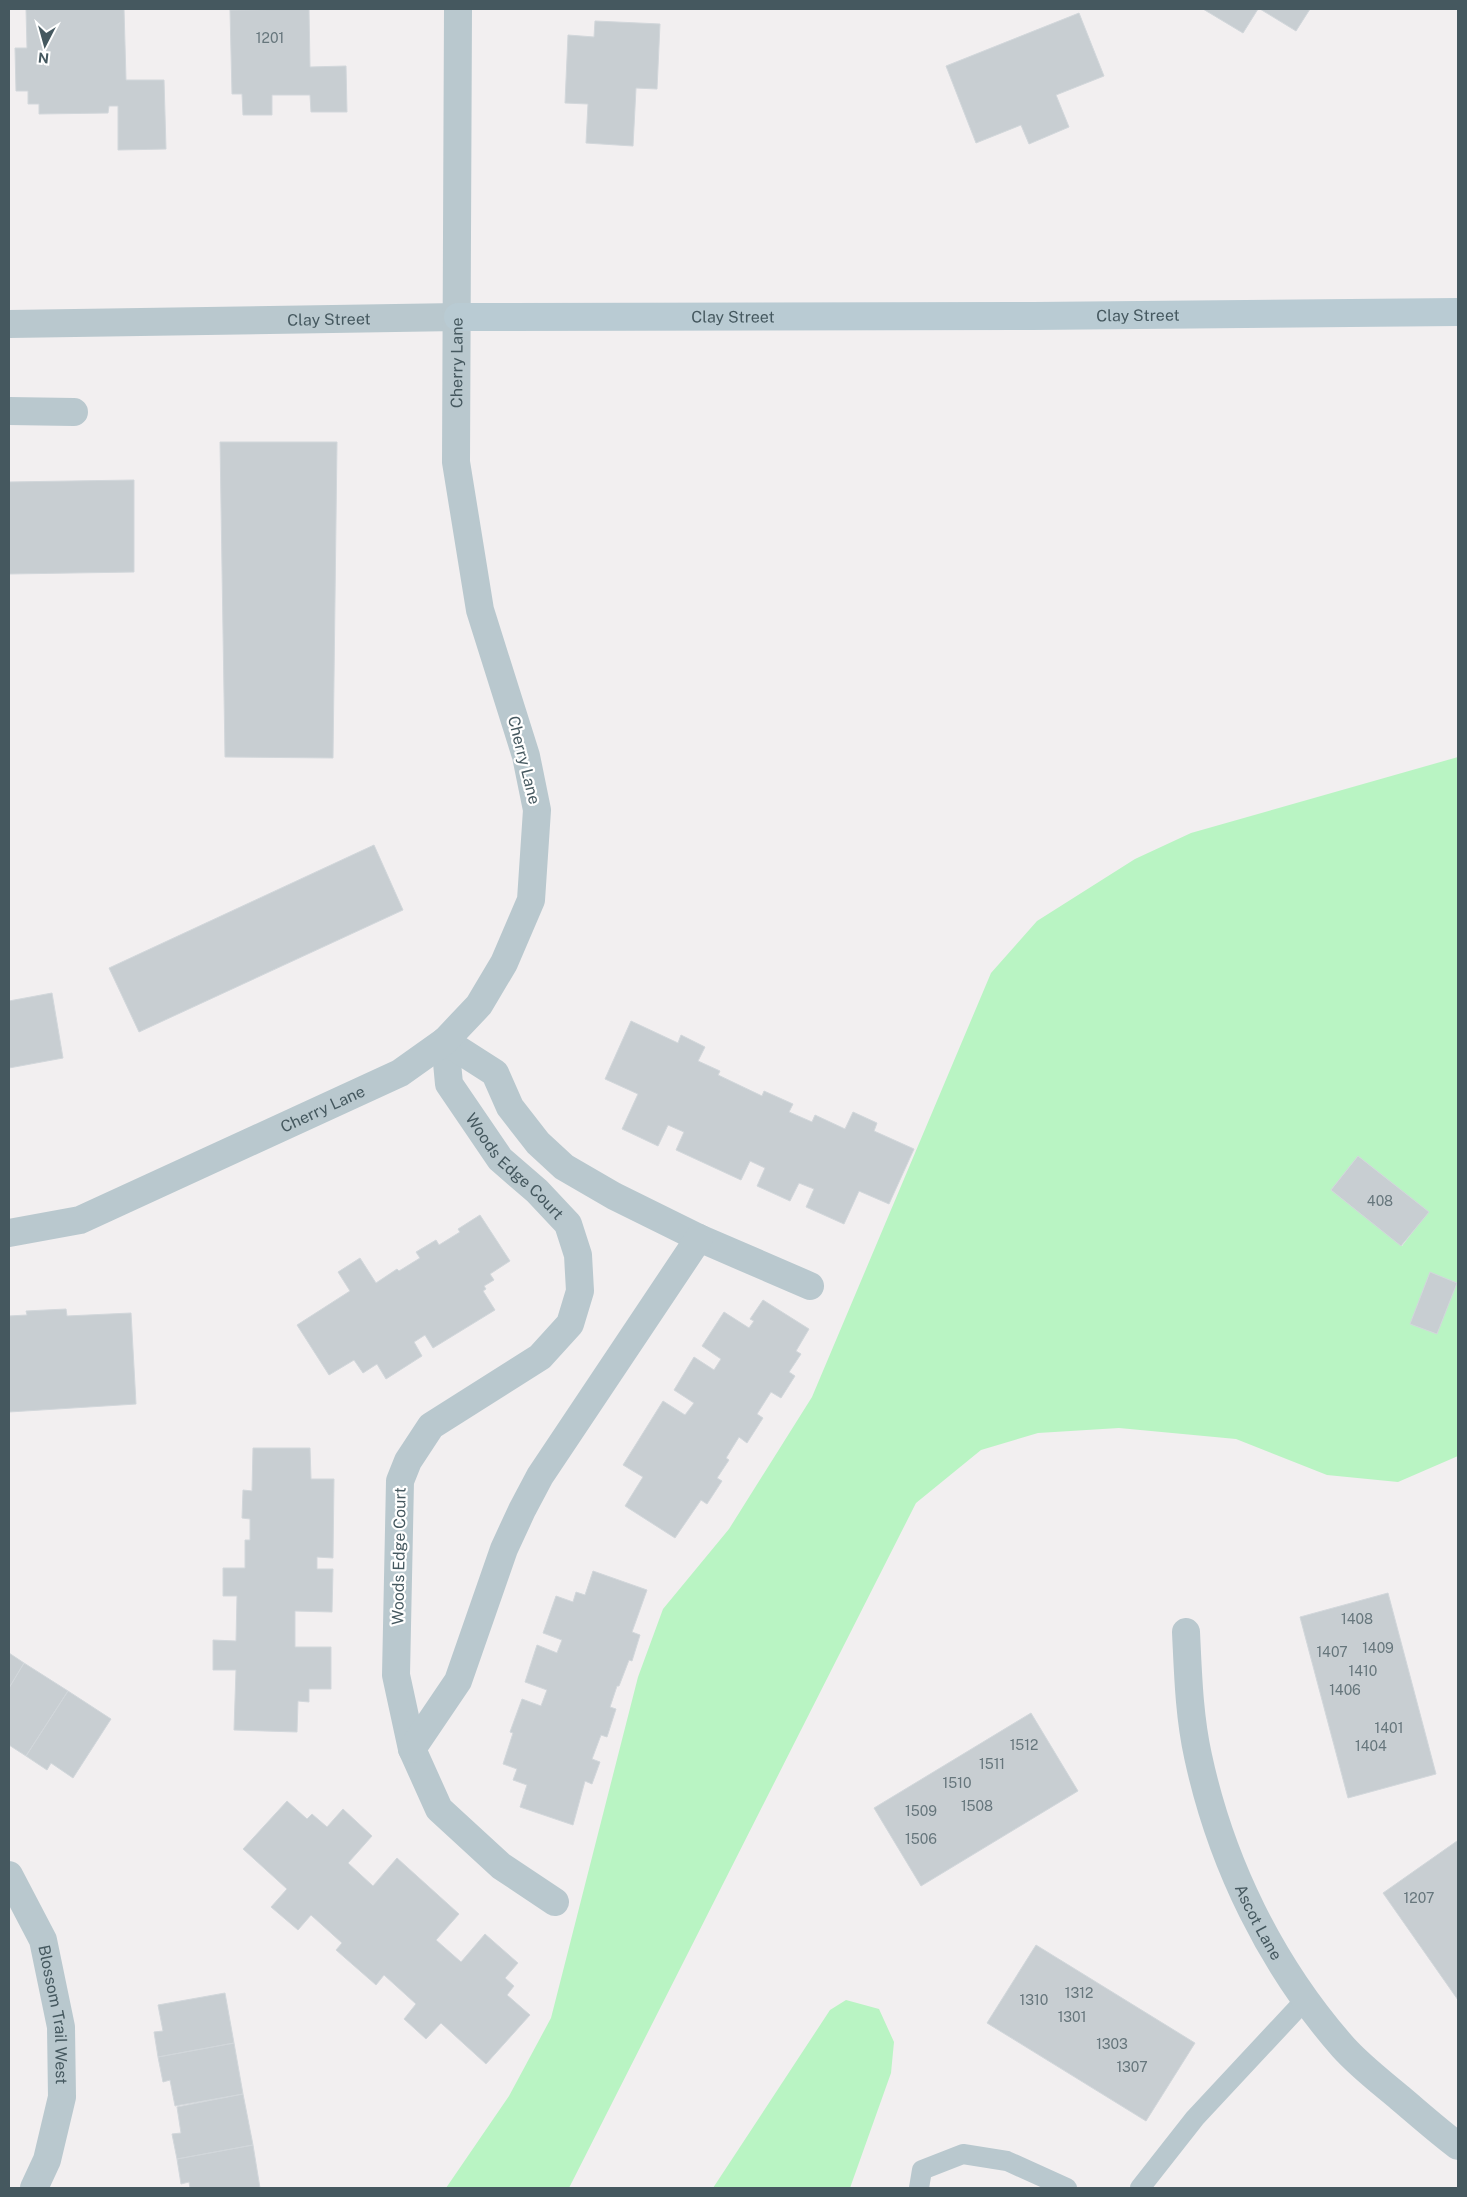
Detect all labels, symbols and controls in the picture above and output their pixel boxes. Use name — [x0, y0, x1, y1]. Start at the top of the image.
north arrow — [20, 20, 70, 70]
house number: 1201 — [256, 30, 284, 46]
text: N — [37, 49, 50, 66]
street label: Clay Street — [1096, 305, 1180, 325]
street label: Clay Street — [691, 307, 775, 326]
street label: Clay Street — [287, 309, 371, 329]
street label: Cherry Lane — [447, 317, 466, 408]
street label: Cherry Lane — [504, 714, 544, 806]
street label: Cherry Lane — [277, 1081, 368, 1136]
street label: Woods Edge Court — [462, 1109, 568, 1223]
house number: 408 — [1367, 1193, 1393, 1209]
street label: Woods Edge Court — [388, 1487, 410, 1625]
house number: 1408 — [1341, 1611, 1373, 1627]
house number: 1409 — [1362, 1640, 1394, 1656]
house number: 1407 — [1316, 1644, 1348, 1660]
house number: 1410 — [1349, 1663, 1377, 1679]
house number: 1406 — [1329, 1682, 1361, 1698]
house number: 1401 — [1375, 1720, 1403, 1736]
house number: 1512 — [1010, 1737, 1038, 1753]
house number: 1404 — [1355, 1738, 1387, 1754]
house number: 1511 — [979, 1756, 1005, 1772]
house number: 1510 — [943, 1775, 971, 1791]
house number: 1508 — [961, 1798, 993, 1814]
house number: 1509 — [905, 1803, 937, 1819]
house number: 1506 — [905, 1831, 937, 1847]
street label: Ascot Lane — [1231, 1881, 1286, 1963]
house number: 1207 — [1404, 1890, 1434, 1906]
street label: Blossom Trail West — [35, 1943, 71, 2085]
house number: 1312 — [1065, 1985, 1093, 2001]
house number: 1310 — [1020, 1992, 1048, 2008]
house number: 1301 — [1058, 2009, 1086, 2025]
house number: 1303 — [1096, 2036, 1128, 2052]
house number: 1307 — [1116, 2059, 1148, 2075]

